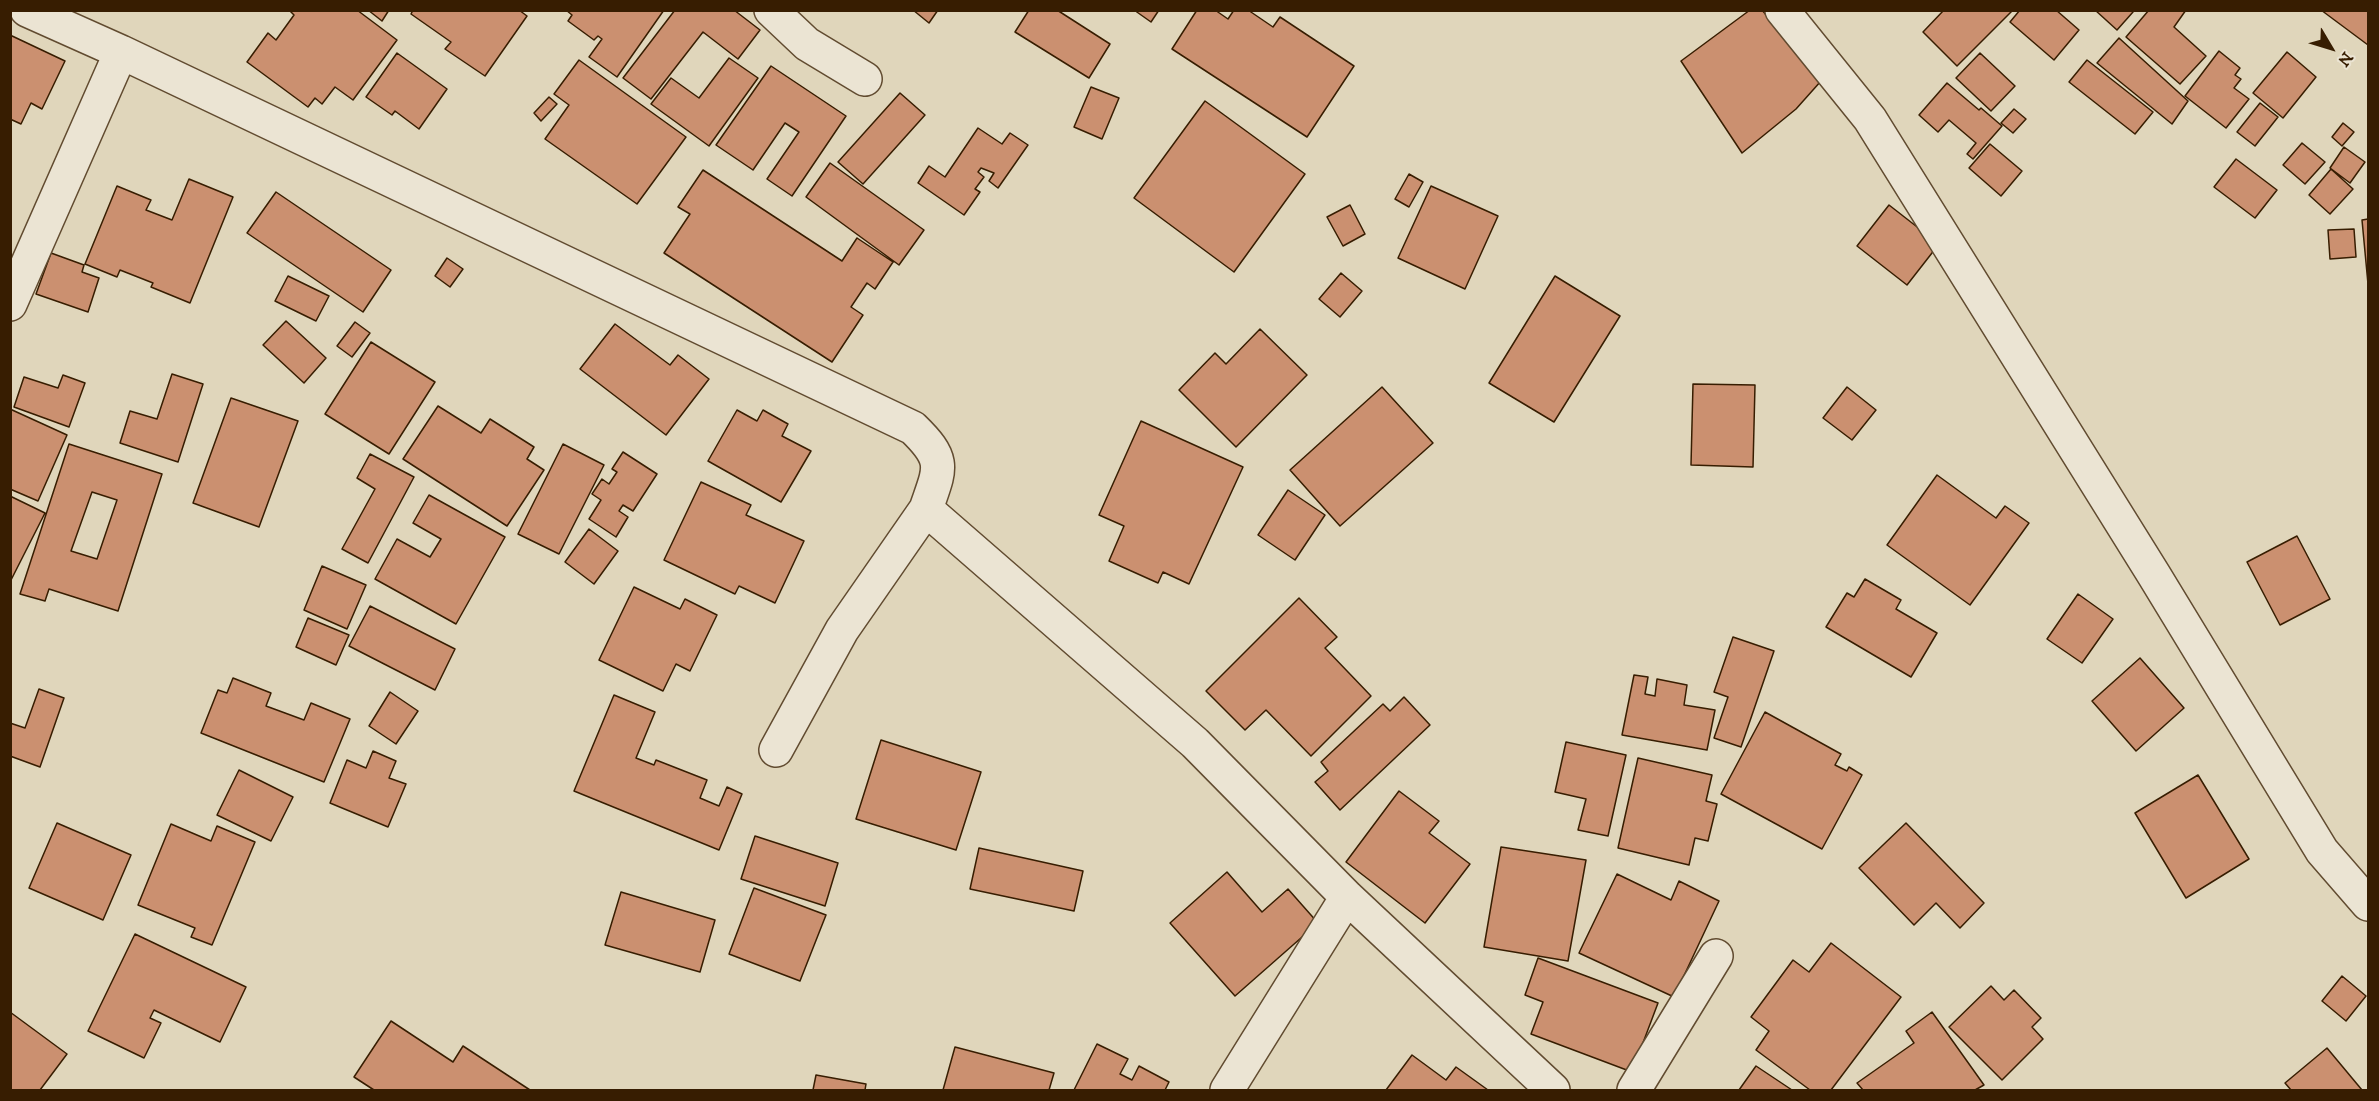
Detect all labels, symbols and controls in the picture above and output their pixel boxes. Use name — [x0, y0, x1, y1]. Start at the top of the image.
north arrow — [2301, 18, 2361, 78]
text: N — [2333, 48, 2357, 70]

